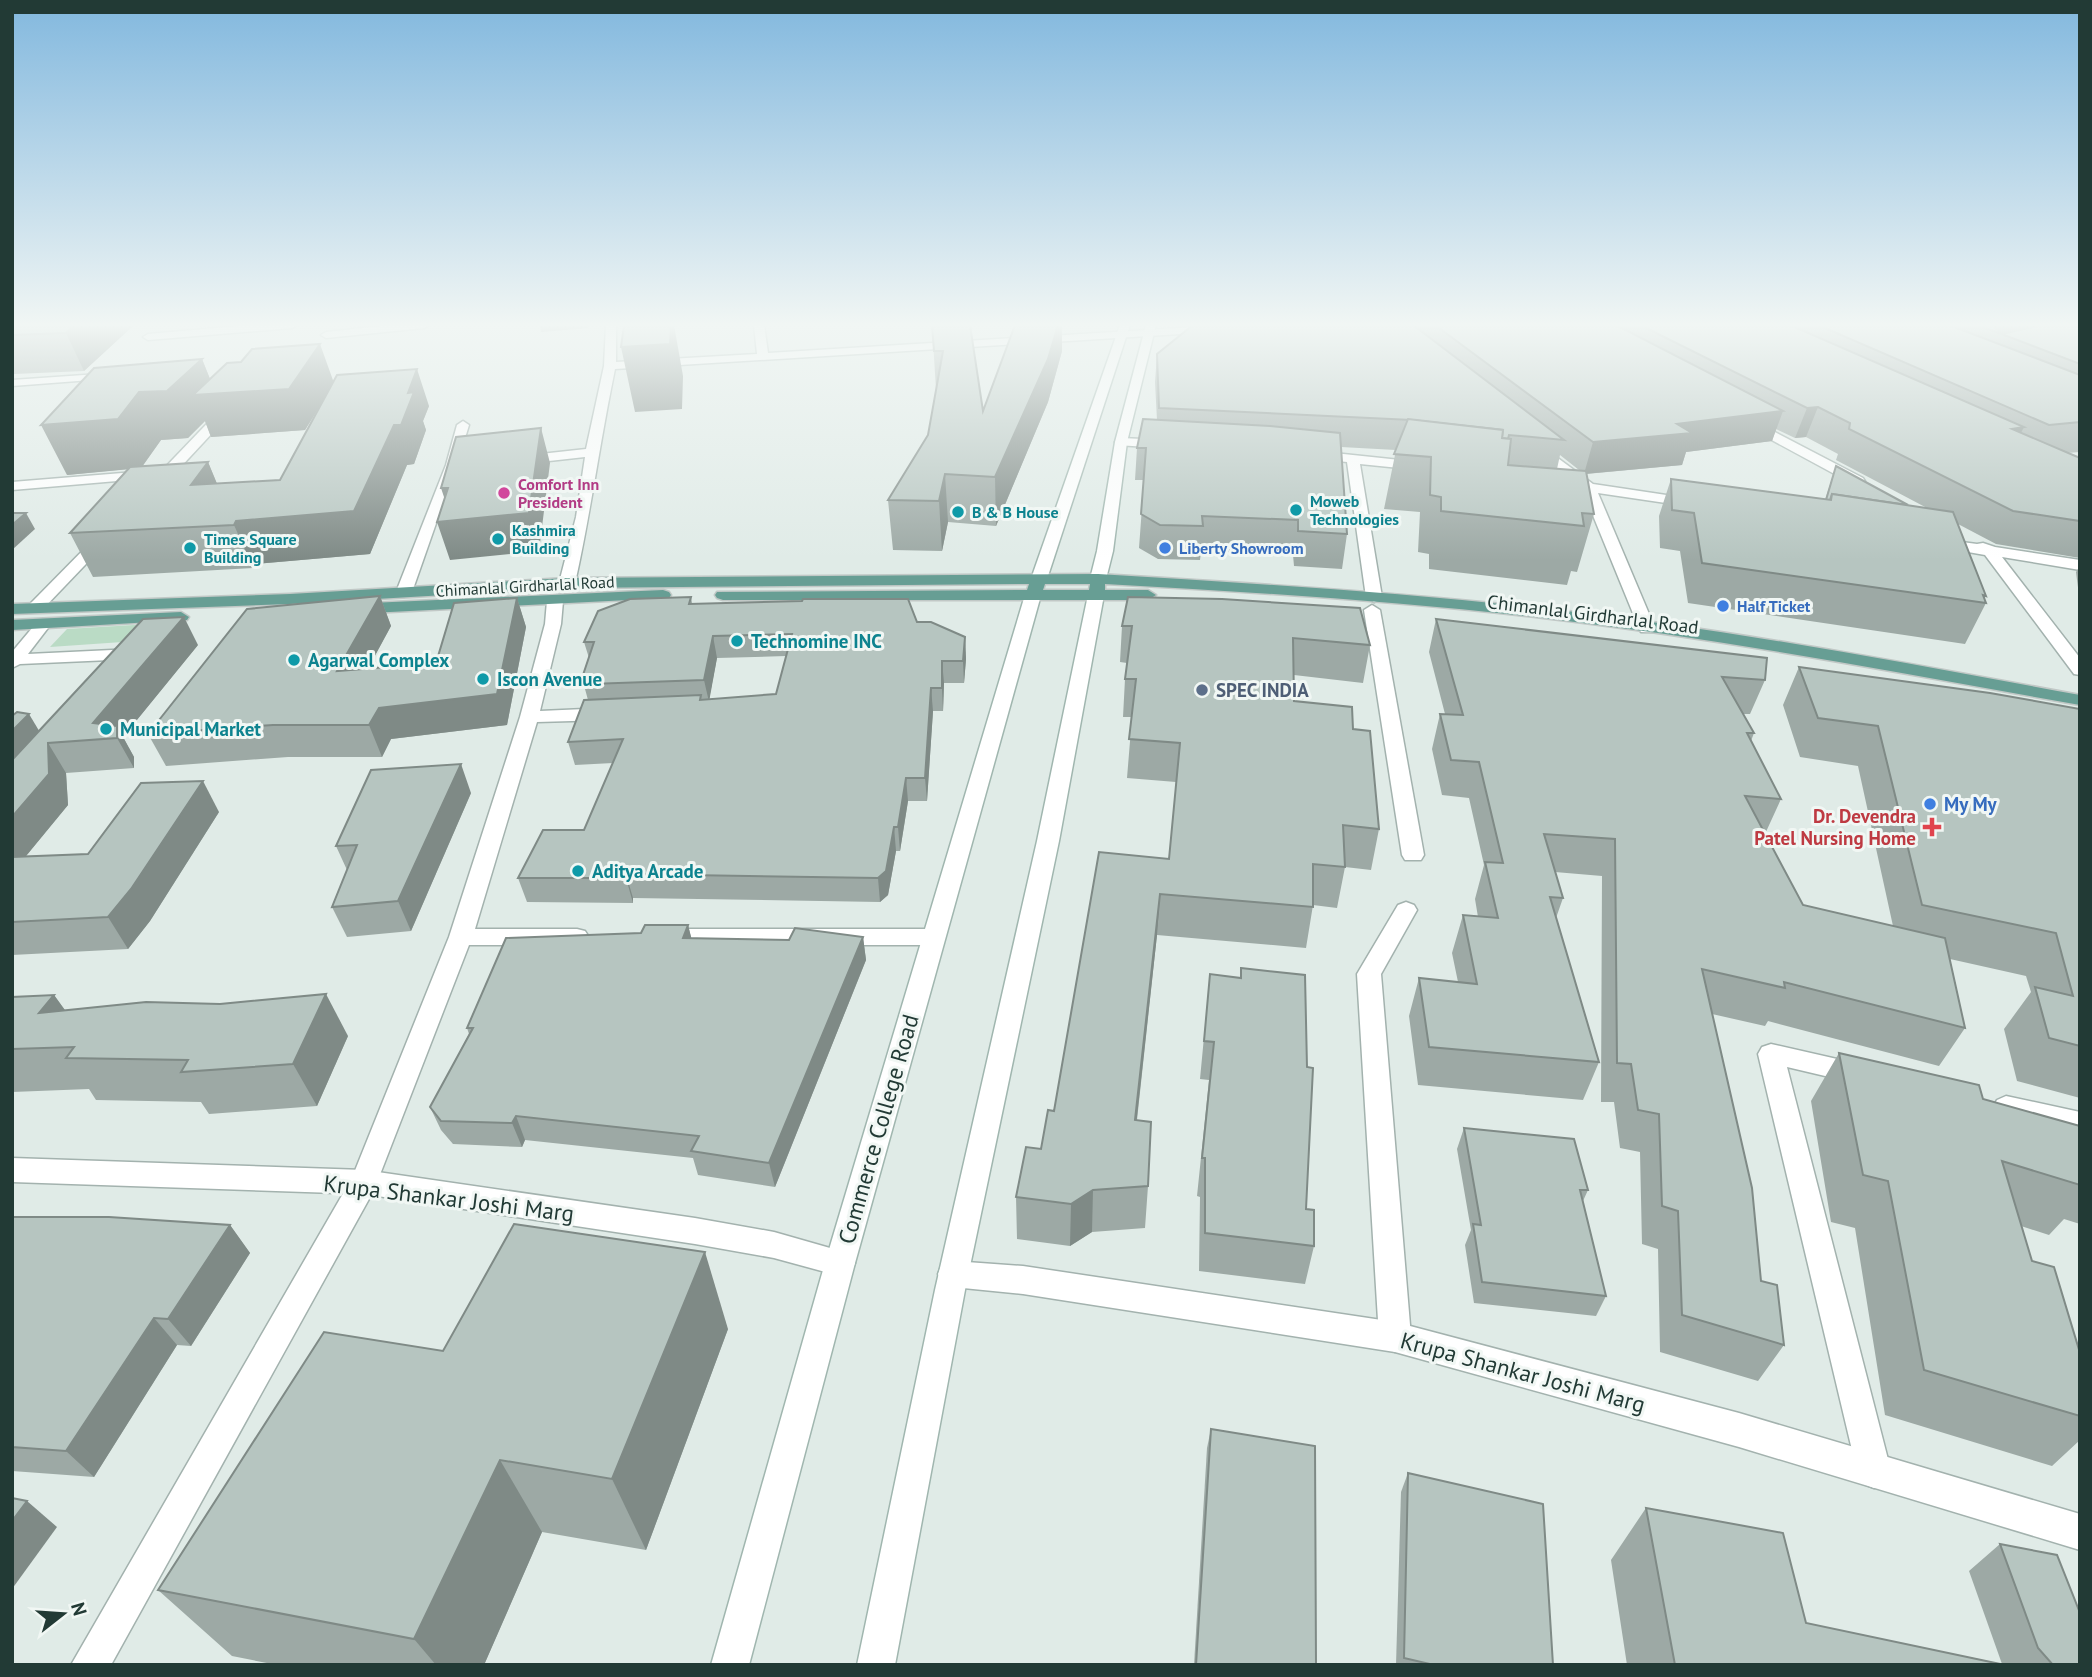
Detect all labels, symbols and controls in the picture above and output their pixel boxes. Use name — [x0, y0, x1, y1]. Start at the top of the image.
place label: Comfort Inn President — [518, 474, 599, 512]
marker: Comfort Inn President — [496, 485, 512, 501]
place label: Moweb Technologies — [1310, 491, 1399, 529]
place label: B & B House — [972, 502, 1059, 522]
marker: Moweb Technologies — [1288, 502, 1304, 518]
marker: B & B House — [950, 504, 966, 520]
place label: Kashmira Building — [512, 520, 576, 558]
place label: Times Square Building — [204, 529, 297, 567]
marker: Kashmira Building — [490, 531, 506, 547]
place label: Liberty Showroom — [1179, 538, 1304, 558]
marker: Times Square Building — [182, 540, 198, 556]
marker: Liberty Showroom — [1157, 540, 1173, 556]
street label: Chimanlal Girdharlal Road — [435, 571, 615, 601]
street label: Chimanlal Girdharlal Road — [1486, 589, 1700, 639]
place label: Half Ticket — [1737, 596, 1811, 616]
marker: Half Ticket — [1715, 598, 1731, 614]
place label: Technomine INC — [751, 629, 882, 653]
marker: Technomine INC — [729, 633, 745, 649]
place label: Agarwal Complex — [308, 648, 449, 672]
marker: Agarwal Complex — [286, 652, 302, 668]
place label: Iscon Avenue — [497, 667, 602, 691]
marker: Iscon Avenue — [475, 671, 491, 687]
place label: SPEC INDIA — [1216, 678, 1309, 702]
marker: SPEC INDIA — [1194, 682, 1210, 698]
place label: Municipal Market — [120, 717, 261, 741]
marker: Municipal Market — [98, 721, 114, 737]
place label: My My — [1944, 792, 1998, 816]
marker: My My — [1922, 796, 1938, 812]
place label: Dr. Devendra Patel Nursing Home — [1754, 804, 1916, 850]
marker: Dr. Devendra Patel Nursing Home — [1922, 817, 1942, 837]
place label: Aditya Arcade — [592, 859, 703, 883]
marker: Aditya Arcade — [570, 863, 586, 879]
street label: Commerce College Road — [831, 1011, 925, 1247]
street label: Krupa Shankar Joshi Marg — [322, 1168, 576, 1228]
street label: Krupa Shankar Joshi Marg — [1397, 1325, 1649, 1419]
north arrow — [28, 1579, 98, 1649]
text: N — [66, 1600, 93, 1619]

